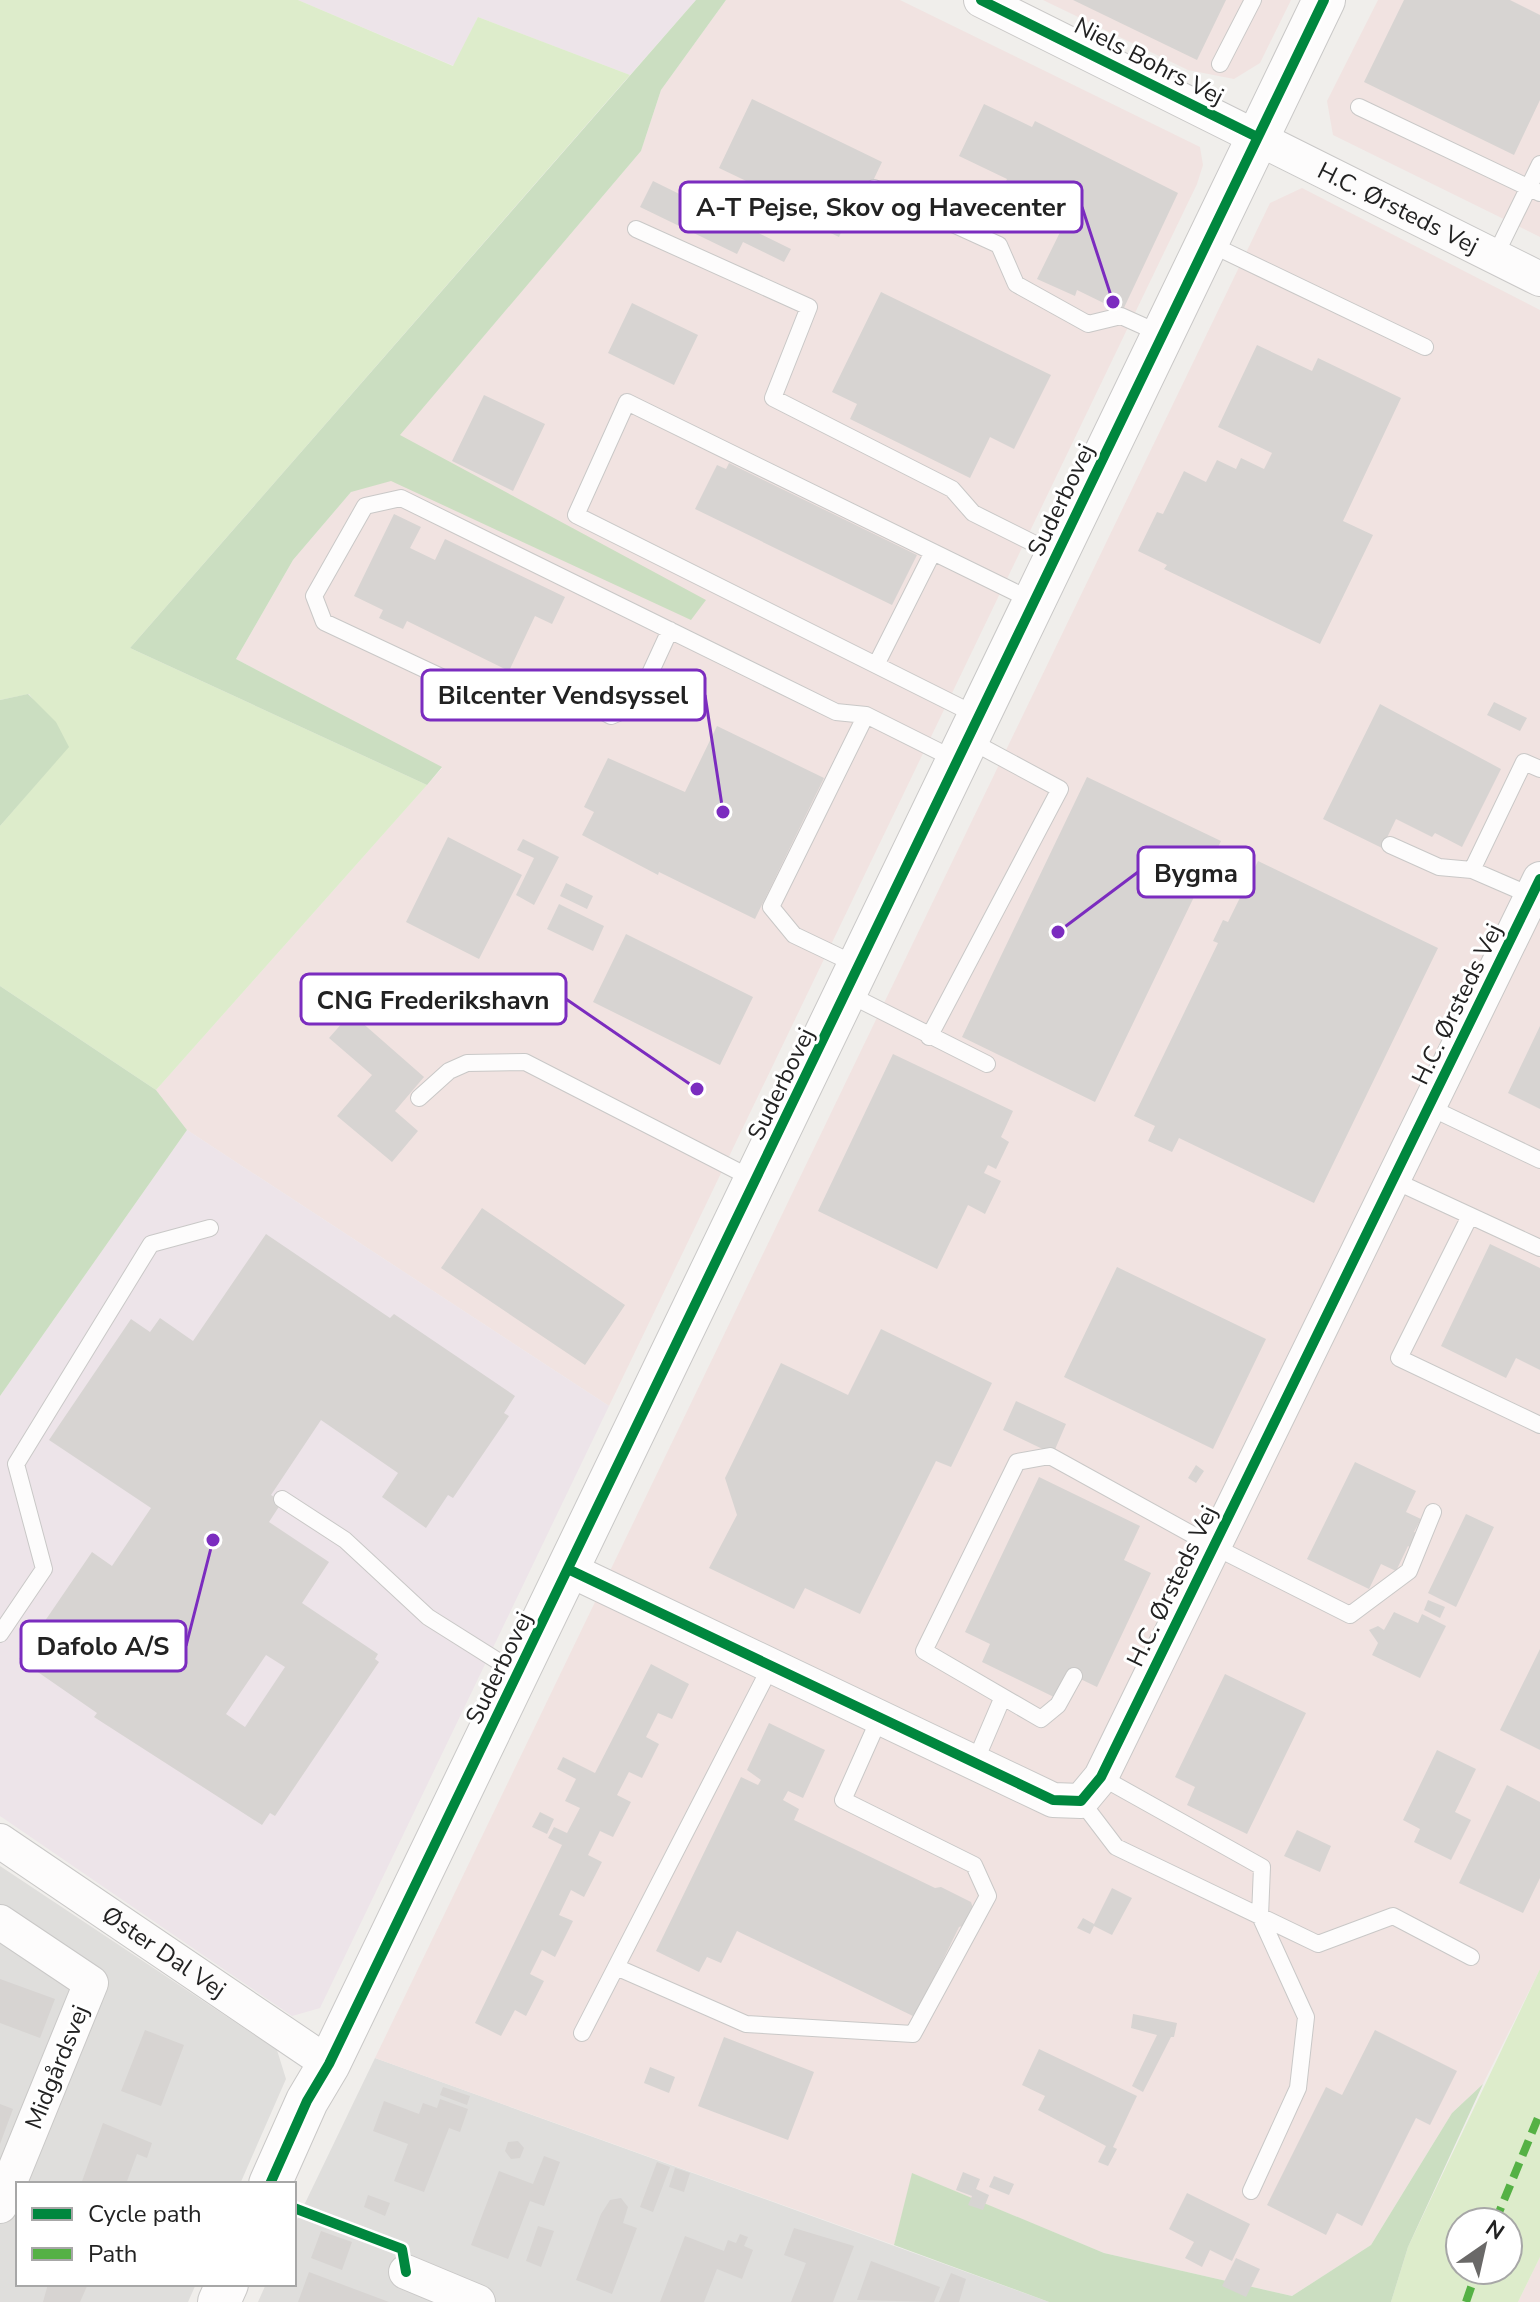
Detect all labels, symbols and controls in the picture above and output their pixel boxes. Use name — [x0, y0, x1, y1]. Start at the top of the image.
street label: Niels Bohrs Vej — [1069, 10, 1229, 112]
street label: H.C. Ørsteds Vej — [1312, 155, 1484, 262]
callout: A-T Pejse, Skov og Havecenter — [680, 182, 1082, 232]
text: A-T Pejse, Skov og Havecenter — [696, 190, 1067, 225]
street label: Suderbovej — [1020, 438, 1102, 562]
callout: Bilcenter Vendsyssel — [422, 670, 705, 720]
text: Bilcenter Vendsyssel — [438, 678, 689, 713]
callout: Bygma — [1138, 847, 1254, 897]
text: Bygma — [1154, 856, 1238, 891]
street label: H.C. Ørsteds Vej — [1404, 918, 1510, 1090]
callout: CNG Frederikshavn — [301, 974, 566, 1024]
text: CNG Frederikshavn — [317, 983, 549, 1018]
street label: Suderbovej — [740, 1022, 822, 1146]
street label: H.C. Ørsteds Vej — [1119, 1500, 1225, 1672]
street label: Suderbovej — [458, 1606, 540, 1730]
callout: Dafolo A/S — [21, 1621, 186, 1671]
text: Dafolo A/S — [37, 1629, 169, 1664]
street label: Øster Dal Vej — [96, 1899, 232, 2005]
street label: Midgårdsvej — [18, 2000, 96, 2134]
legend — [16, 2182, 296, 2286]
text: Cycle path — [88, 2198, 202, 2230]
north arrow — [1444, 2206, 1524, 2286]
text: N — [1479, 2213, 1510, 2247]
text: Path — [88, 2238, 137, 2270]

